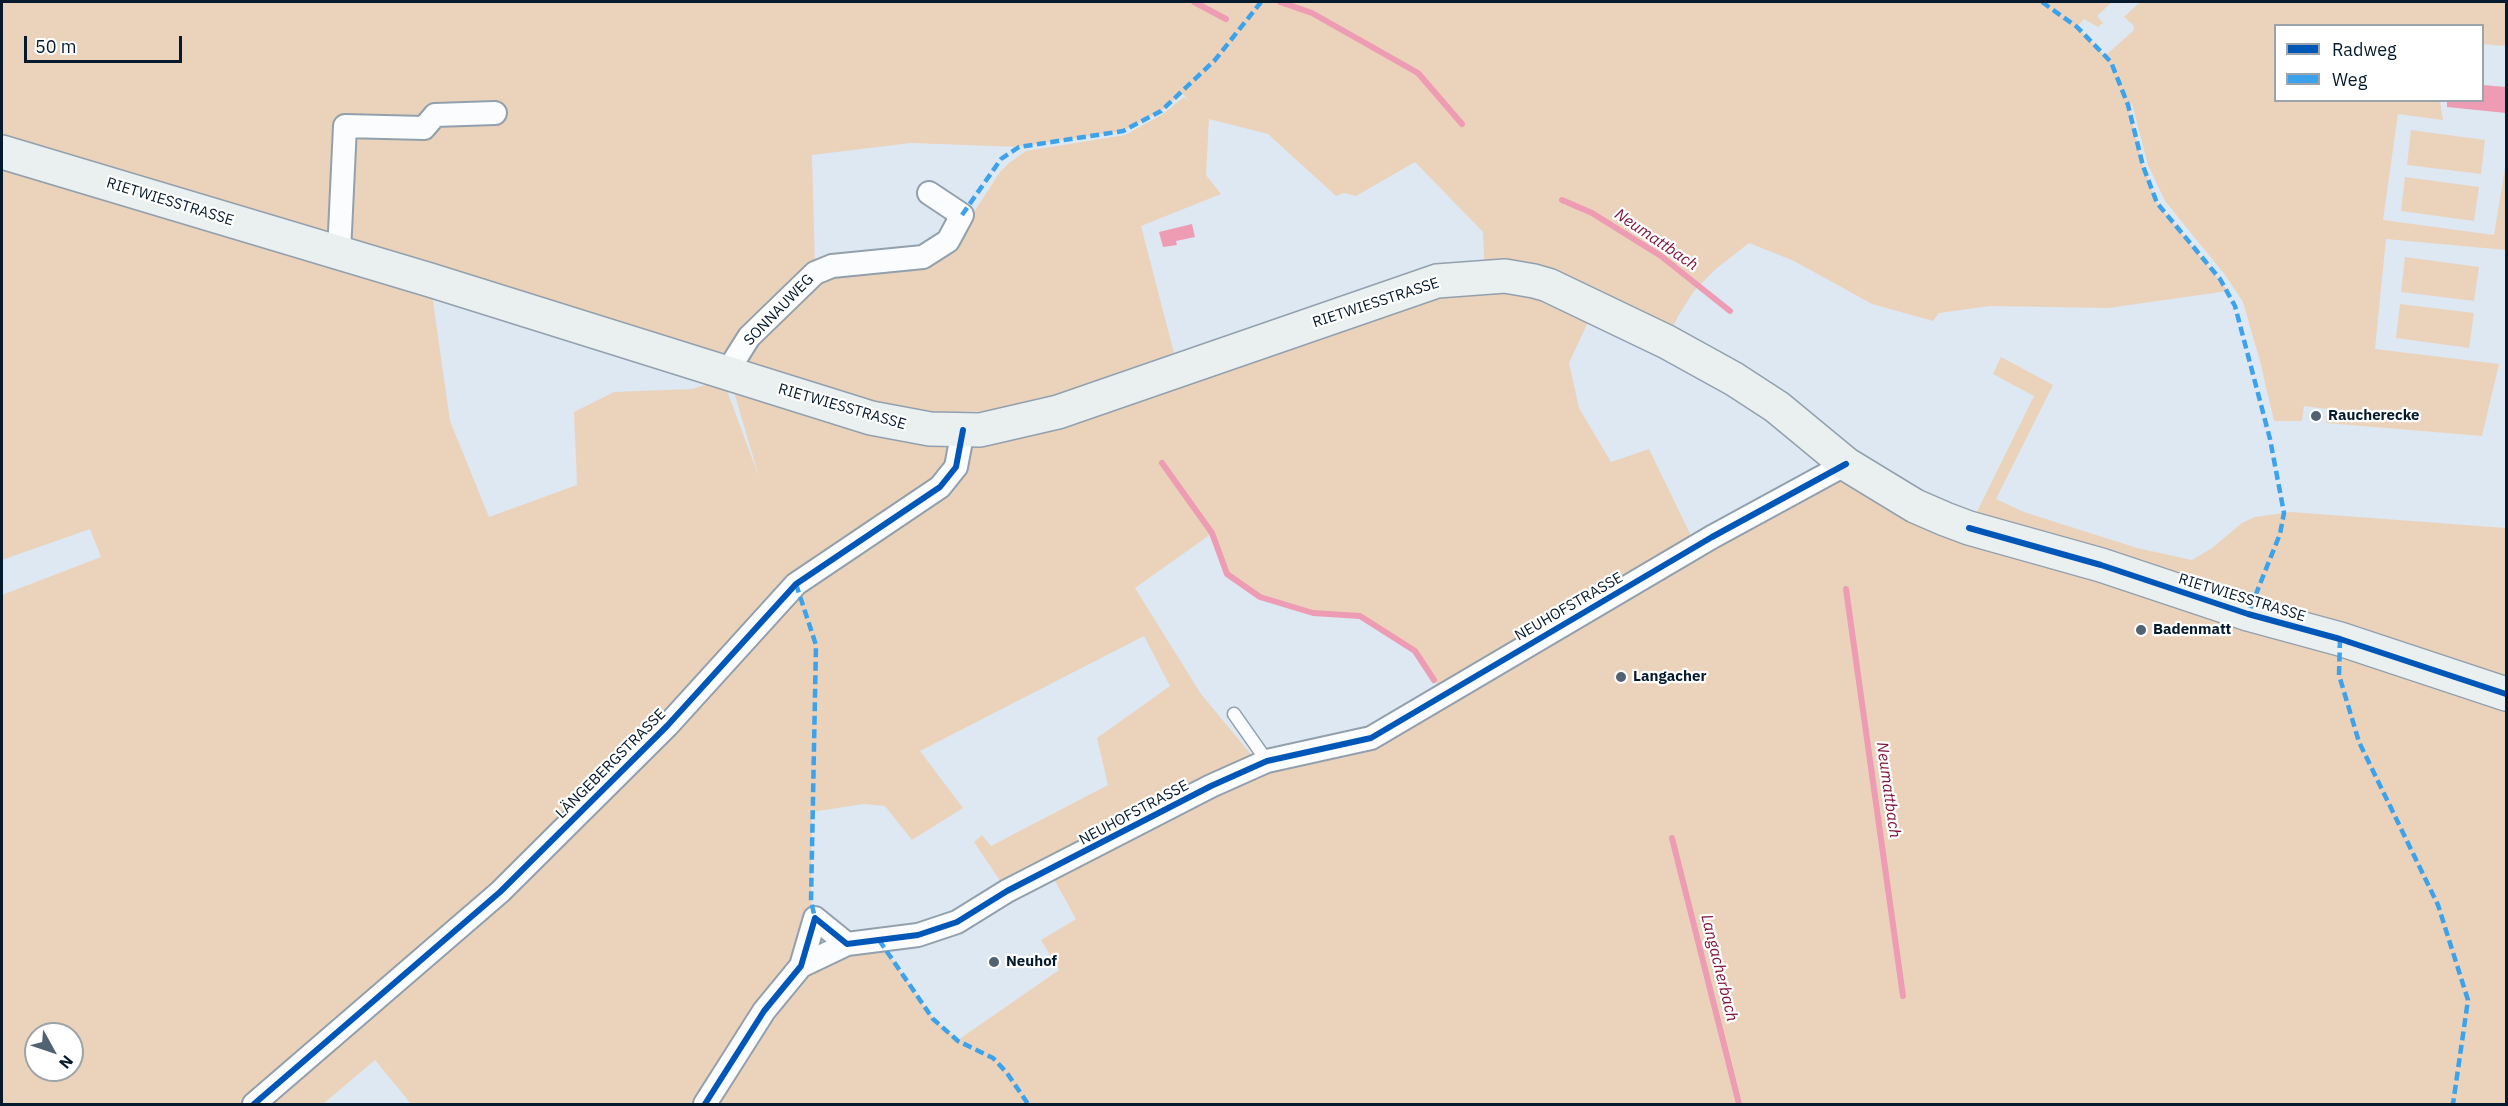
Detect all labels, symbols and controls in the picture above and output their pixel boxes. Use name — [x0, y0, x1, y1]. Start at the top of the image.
scale bar — [27, 24, 184, 62]
legend — [2274, 24, 2484, 102]
text: 50 m — [35, 35, 77, 58]
text: Radweg — [2332, 38, 2397, 61]
text: Weg — [2332, 68, 2367, 91]
street label: RIETWIESSTRASSE — [104, 174, 236, 230]
water label: Neumattbach — [1611, 205, 1701, 275]
street label: SONNAUWEG — [740, 270, 818, 350]
street label: RIETWIESSTRASSE — [1310, 274, 1442, 332]
street label: RIETWIESSTRASSE — [776, 380, 908, 434]
place label: Raucherecke — [2328, 407, 2419, 425]
marker: Raucherecke — [2309, 409, 2323, 423]
street label: NEUHOFSTRASSE — [1512, 569, 1626, 645]
street label: RIETWIESSTRASSE — [2176, 570, 2308, 626]
place label: Badenmatt — [2153, 621, 2231, 639]
marker: Badenmatt — [2134, 623, 2148, 637]
place label: Langacher — [1633, 668, 1706, 686]
marker: Langacher — [1614, 670, 1628, 684]
street label: LÄNGEBERGSTRASSE — [552, 705, 670, 823]
water label: Neumattbach — [1872, 741, 1904, 839]
street label: NEUHOFSTRASSE — [1076, 777, 1192, 849]
water label: Langacherbach — [1696, 913, 1742, 1023]
place label: Neuhof — [1006, 953, 1057, 971]
marker: Neuhof — [987, 955, 1001, 969]
north arrow — [24, 1022, 84, 1082]
text: N — [55, 1051, 78, 1073]

